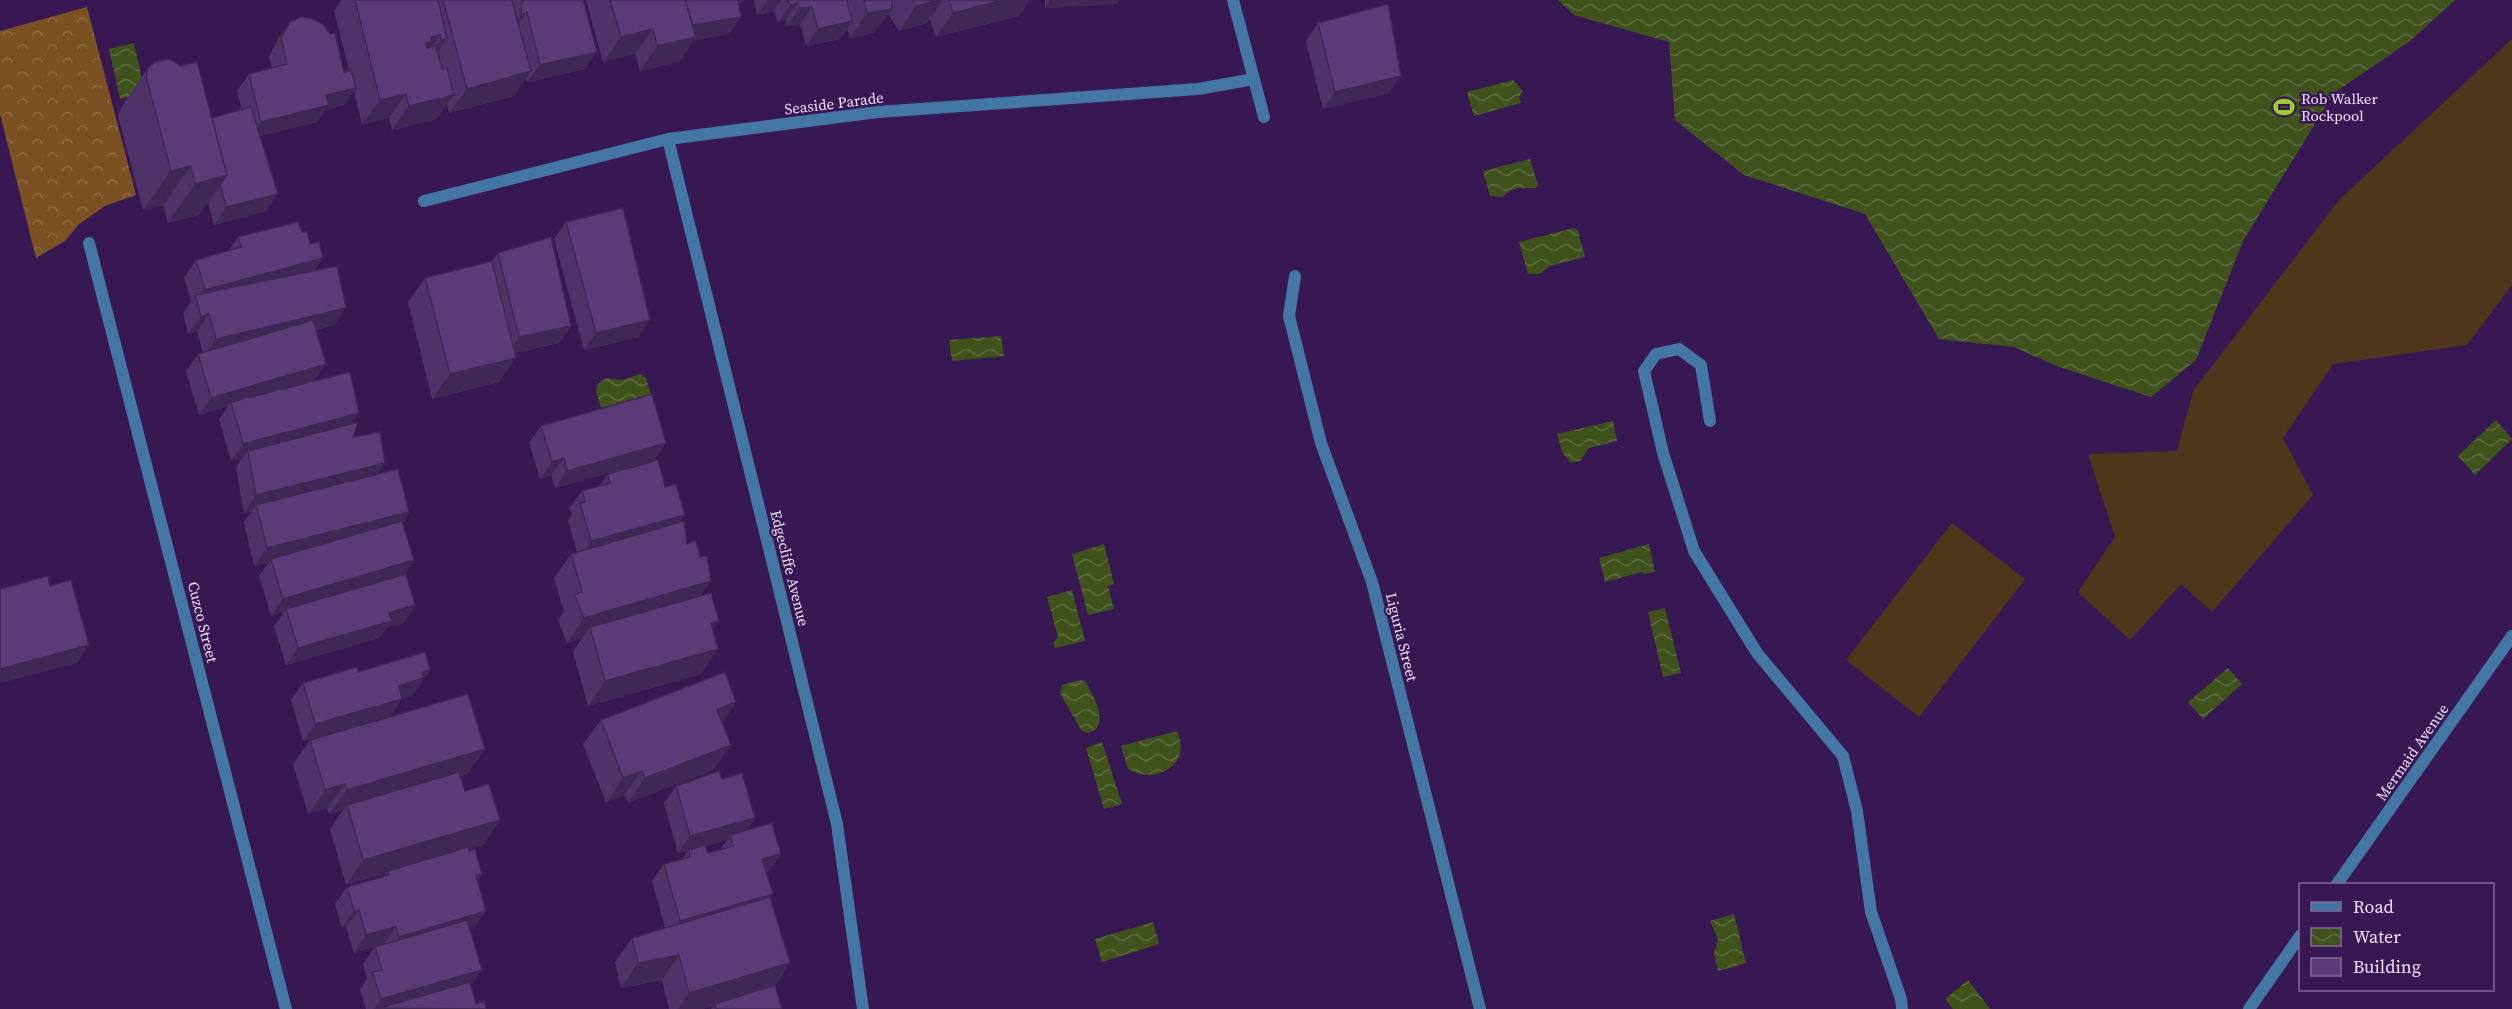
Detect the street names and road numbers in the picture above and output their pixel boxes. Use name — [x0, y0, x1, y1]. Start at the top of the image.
street label: Seaside Parade — [783, 86, 885, 120]
street label: Edgecliffe Avenue — [765, 508, 815, 629]
street label: Cuzco Street — [183, 579, 223, 665]
street label: Liguria Street — [1381, 590, 1423, 684]
street label: Mermaid Avenue — [2371, 699, 2454, 805]

